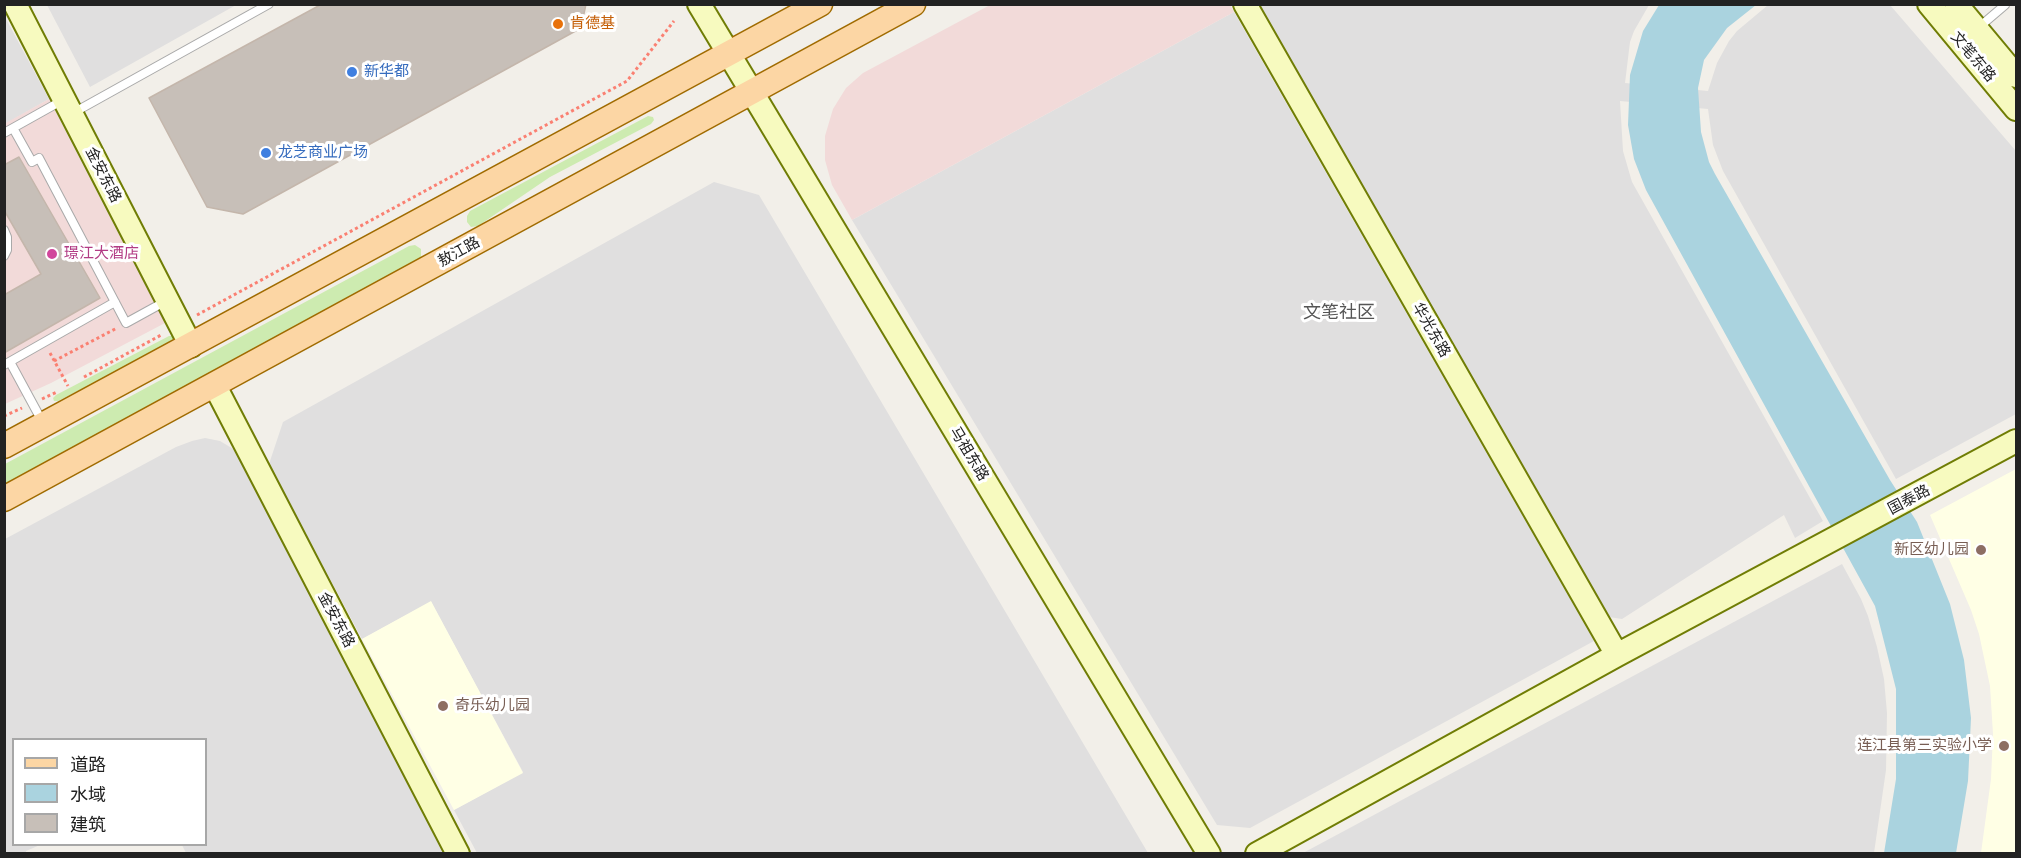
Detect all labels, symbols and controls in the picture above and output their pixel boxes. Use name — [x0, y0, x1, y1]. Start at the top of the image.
place label: 肯德基 — [570, 15, 615, 33]
marker: 肯德基 — [551, 17, 565, 31]
street label: 文笔东路 — [1947, 28, 1999, 86]
place label: 新华都 — [364, 63, 409, 81]
marker: 新华都 — [345, 65, 359, 79]
street label: 金安东路 — [81, 144, 125, 206]
place label: 龙芝商业广场 — [278, 144, 368, 162]
marker: 龙芝商业广场 — [259, 146, 273, 160]
street label: 敖江路 — [435, 233, 483, 271]
place label: 璟江大酒店 — [64, 245, 139, 263]
marker: 璟江大酒店 — [45, 247, 59, 261]
street label: 华光东路 — [1408, 300, 1454, 360]
district label: 文笔社区 — [1303, 302, 1375, 324]
street label: 马祖东路 — [946, 424, 992, 484]
street label: 国泰路 — [1885, 481, 1933, 519]
place label: 新区幼儿园 — [1894, 541, 1969, 559]
marker: 新区幼儿园 — [1974, 543, 1988, 557]
street label: 金安东路 — [314, 589, 358, 651]
place label: 奇乐幼儿园 — [455, 697, 530, 715]
marker: 奇乐幼儿园 — [436, 699, 450, 713]
place label: 连江县第三实验小学 — [1857, 737, 1992, 755]
legend — [12, 738, 207, 846]
marker: 连江县第三实验小学 — [1997, 739, 2011, 753]
text: 道路 — [70, 754, 106, 775]
text: 水域 — [70, 784, 106, 805]
text: 建筑 — [70, 814, 106, 835]

